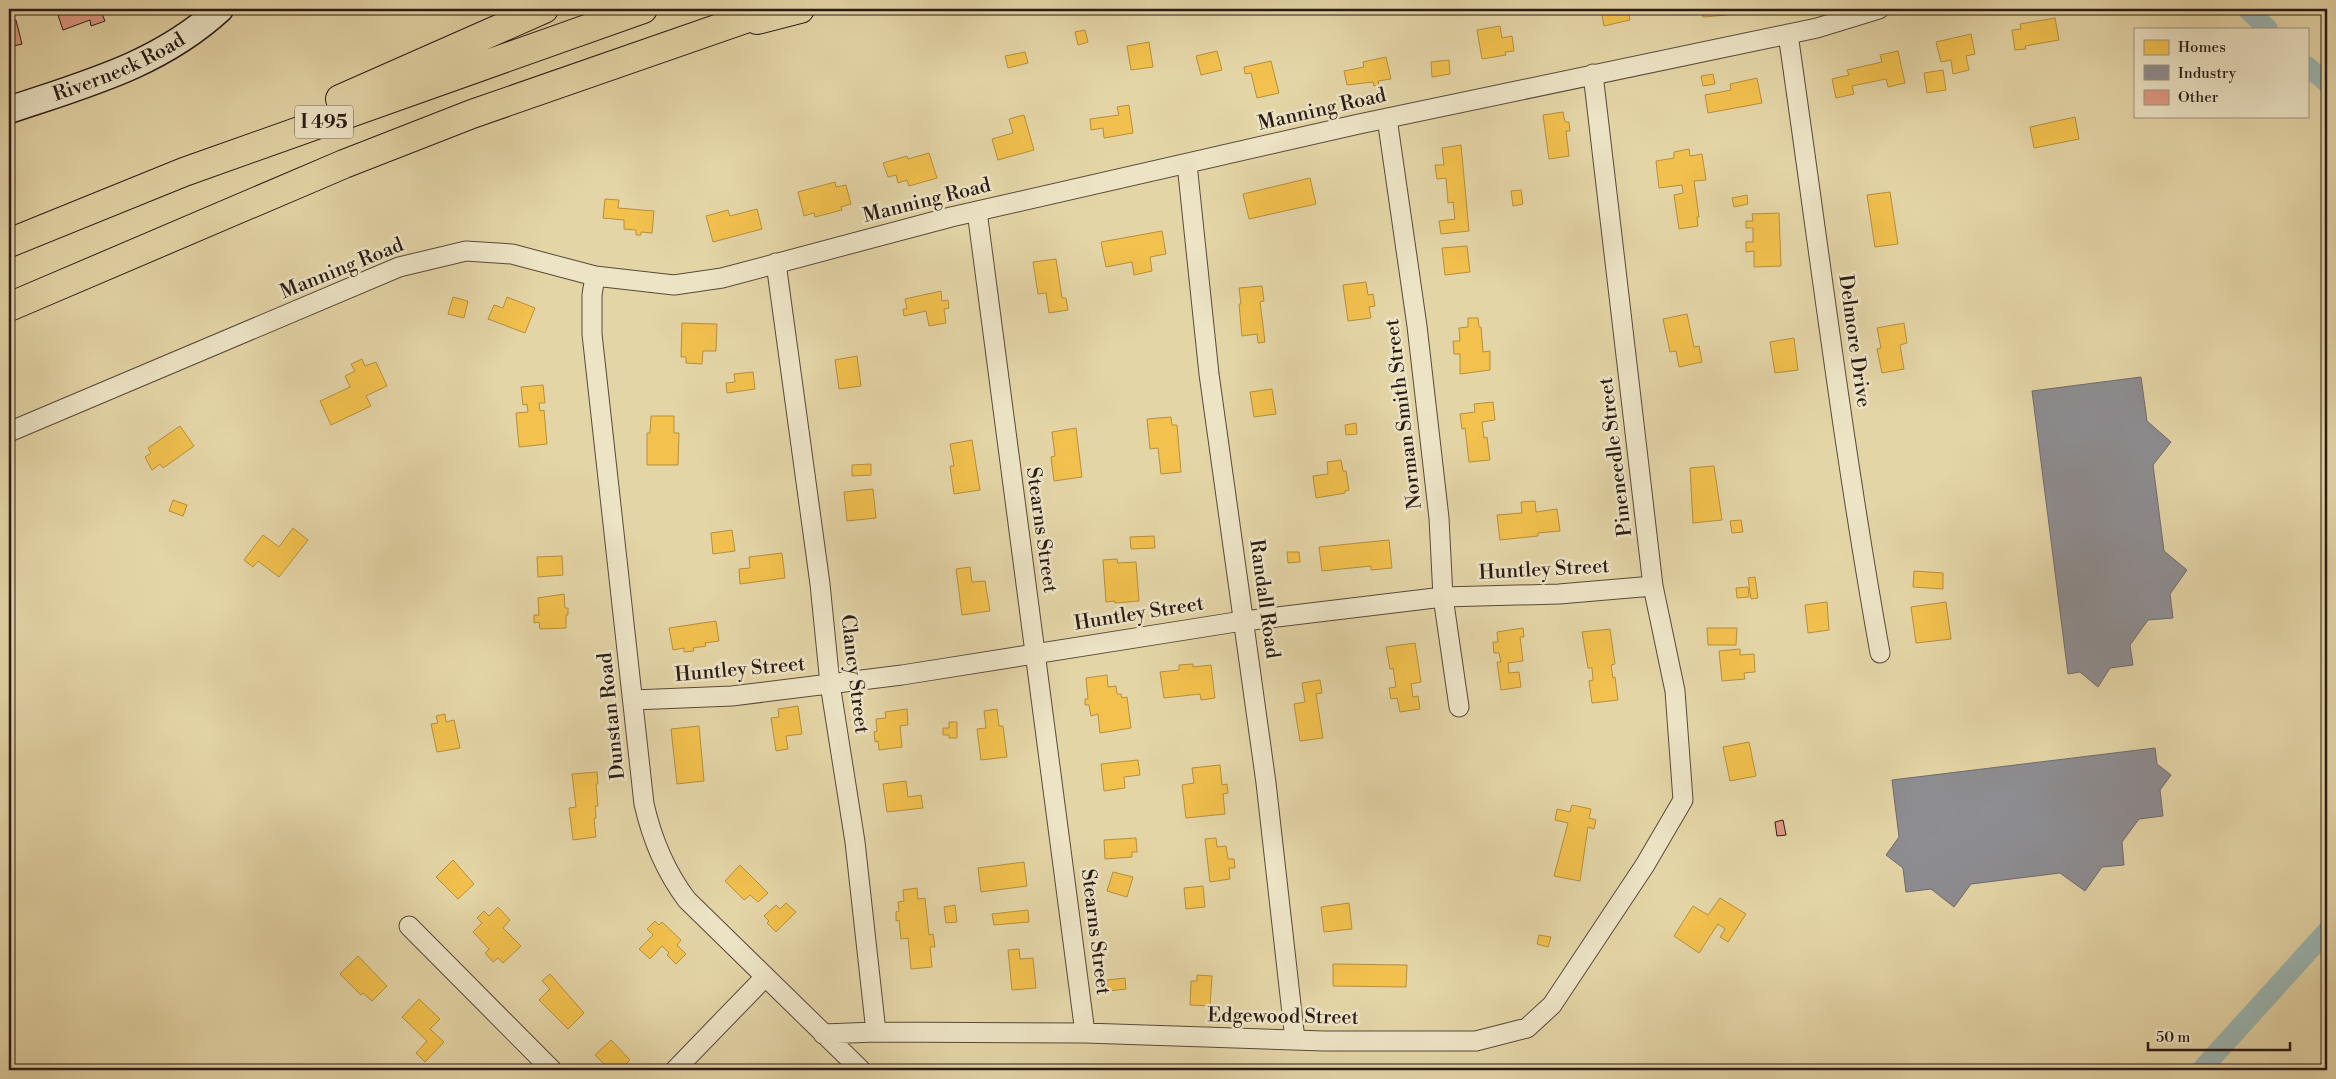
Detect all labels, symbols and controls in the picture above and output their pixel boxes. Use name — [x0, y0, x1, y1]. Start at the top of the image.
street label: Riverneck Road — [50, 27, 190, 107]
legend — [2134, 28, 2308, 118]
text: Homes — [2178, 38, 2226, 57]
text: Industry — [2178, 64, 2237, 83]
street label: Manning Road — [1255, 83, 1389, 137]
text: Other — [2178, 88, 2219, 107]
road number: I 495 — [295, 105, 353, 138]
street label: Manning Road — [860, 173, 994, 229]
street label: Manning Road — [277, 233, 408, 305]
street label: Delmore Drive — [1832, 273, 1876, 409]
street label: Norman Smith Street — [1380, 317, 1428, 511]
street label: Pineneedle Street — [1594, 376, 1638, 538]
street label: Stearns Street — [1020, 466, 1062, 594]
street label: Randall Road — [1243, 538, 1285, 661]
street label: Huntley Street — [1478, 554, 1610, 586]
street label: Huntley Street — [1072, 591, 1206, 637]
street label: Clancy Street — [834, 613, 874, 735]
street label: Dunstan Road — [593, 651, 631, 781]
street label: Huntley Street — [674, 652, 806, 688]
street label: Stearns Street — [1075, 868, 1115, 996]
street label: Edgewood Street — [1207, 1003, 1359, 1031]
scale bar — [2148, 1019, 2291, 1051]
text: 50 m — [2156, 1028, 2190, 1047]

